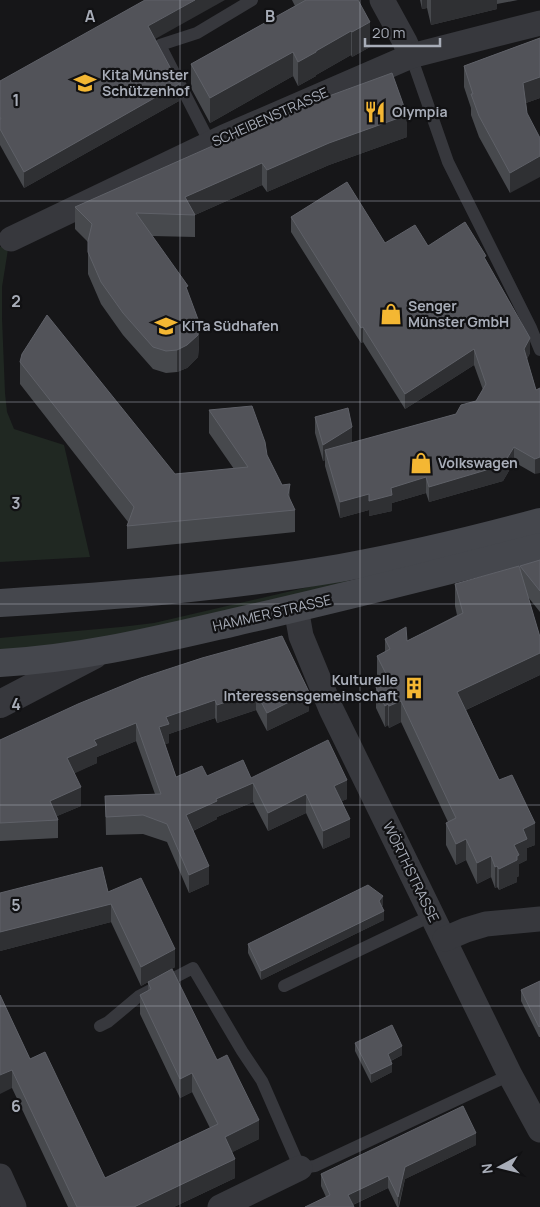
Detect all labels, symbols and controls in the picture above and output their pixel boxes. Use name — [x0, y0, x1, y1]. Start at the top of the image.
text: A — [85, 5, 96, 27]
text: B — [265, 5, 275, 27]
scale bar — [365, 15, 440, 47]
text: 20 m — [372, 22, 405, 43]
place label: Kita Münster Schützenhof — [102, 65, 190, 100]
school or university icon: Kita Münster Schützenhof — [72, 70, 98, 96]
street label: SCHEIBENSTRASSE — [209, 82, 331, 151]
text: 1 — [12, 89, 20, 111]
restaurant icon: Olympia — [362, 99, 388, 125]
place label: Olympia — [392, 102, 447, 121]
text: 2 — [11, 290, 21, 312]
place label: Senger Münster GmbH — [408, 296, 509, 331]
shop icon: Senger Münster GmbH — [378, 301, 404, 327]
school or university icon: KiTa Südhafen — [153, 313, 179, 339]
place label: KiTa Südhafen — [182, 316, 279, 335]
shop icon: Volkswagen — [408, 450, 434, 476]
place label: Volkswagen — [438, 453, 518, 472]
text: 3 — [11, 492, 21, 514]
street label: HAMMER STRASSE — [211, 590, 333, 635]
place label: Kulturelle Interessensgemeinschaft — [223, 670, 398, 705]
building icon: Kulturelle Interessensgemeinschaft — [401, 675, 427, 701]
text: 4 — [11, 693, 21, 715]
street label: WÖRTHSTRASSE — [379, 818, 444, 925]
text: 5 — [11, 894, 21, 916]
text: 6 — [11, 1095, 21, 1117]
north arrow — [475, 1142, 525, 1192]
text: N — [477, 1162, 497, 1175]

